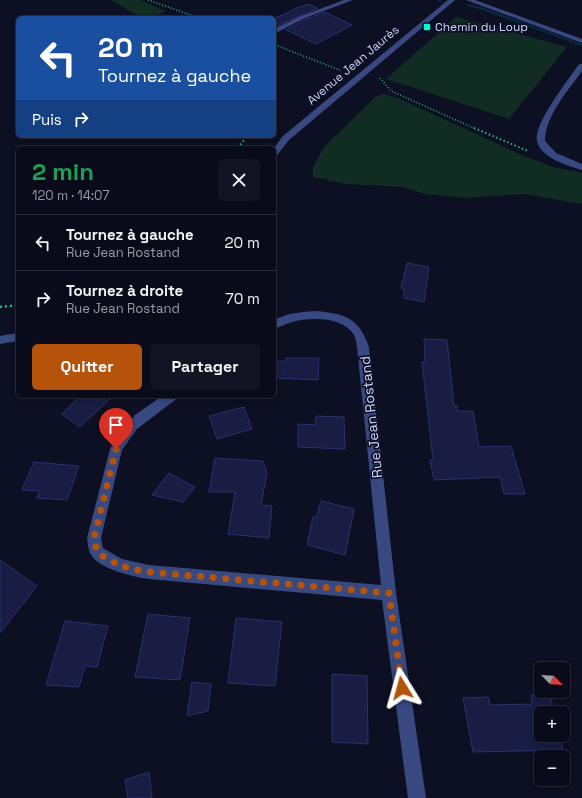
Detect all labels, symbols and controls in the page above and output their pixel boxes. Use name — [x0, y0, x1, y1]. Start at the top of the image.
place label: Chemin du Loup — [435, 19, 528, 35]
street label: Avenue Jean Jaurès — [304, 22, 402, 108]
marker: Chemin du Loup — [422, 22, 432, 32]
text: 20 m — [98, 29, 164, 65]
icon: left — [32, 32, 84, 84]
text: Tournez à gauche — [98, 64, 251, 87]
icon: right — [70, 108, 92, 130]
text: Puis — [32, 110, 62, 129]
text: 2 min — [32, 156, 94, 187]
button: close — [218, 159, 260, 201]
text: 120 m · 14:07 — [32, 187, 110, 204]
text: Tournez à gauche — [66, 225, 194, 244]
icon: left — [32, 232, 54, 254]
text: 20 m — [225, 233, 260, 252]
text: Rue Jean Rostand — [66, 244, 180, 261]
text: Tournez à droite — [66, 281, 183, 300]
icon: right — [32, 288, 54, 310]
text: 70 m — [225, 289, 260, 308]
text: Rue Jean Rostand — [66, 300, 180, 317]
button: Quitter — [32, 344, 142, 390]
button: Partager — [150, 344, 260, 390]
street label: Rue Jean Rostand — [356, 355, 386, 479]
pin — [99, 408, 133, 449]
icon: arrive — [105, 414, 127, 436]
north arrow — [534, 662, 570, 698]
map controls — [534, 662, 570, 786]
position arrow — [381, 667, 423, 709]
button: + — [534, 706, 570, 742]
button: − — [534, 750, 570, 786]

